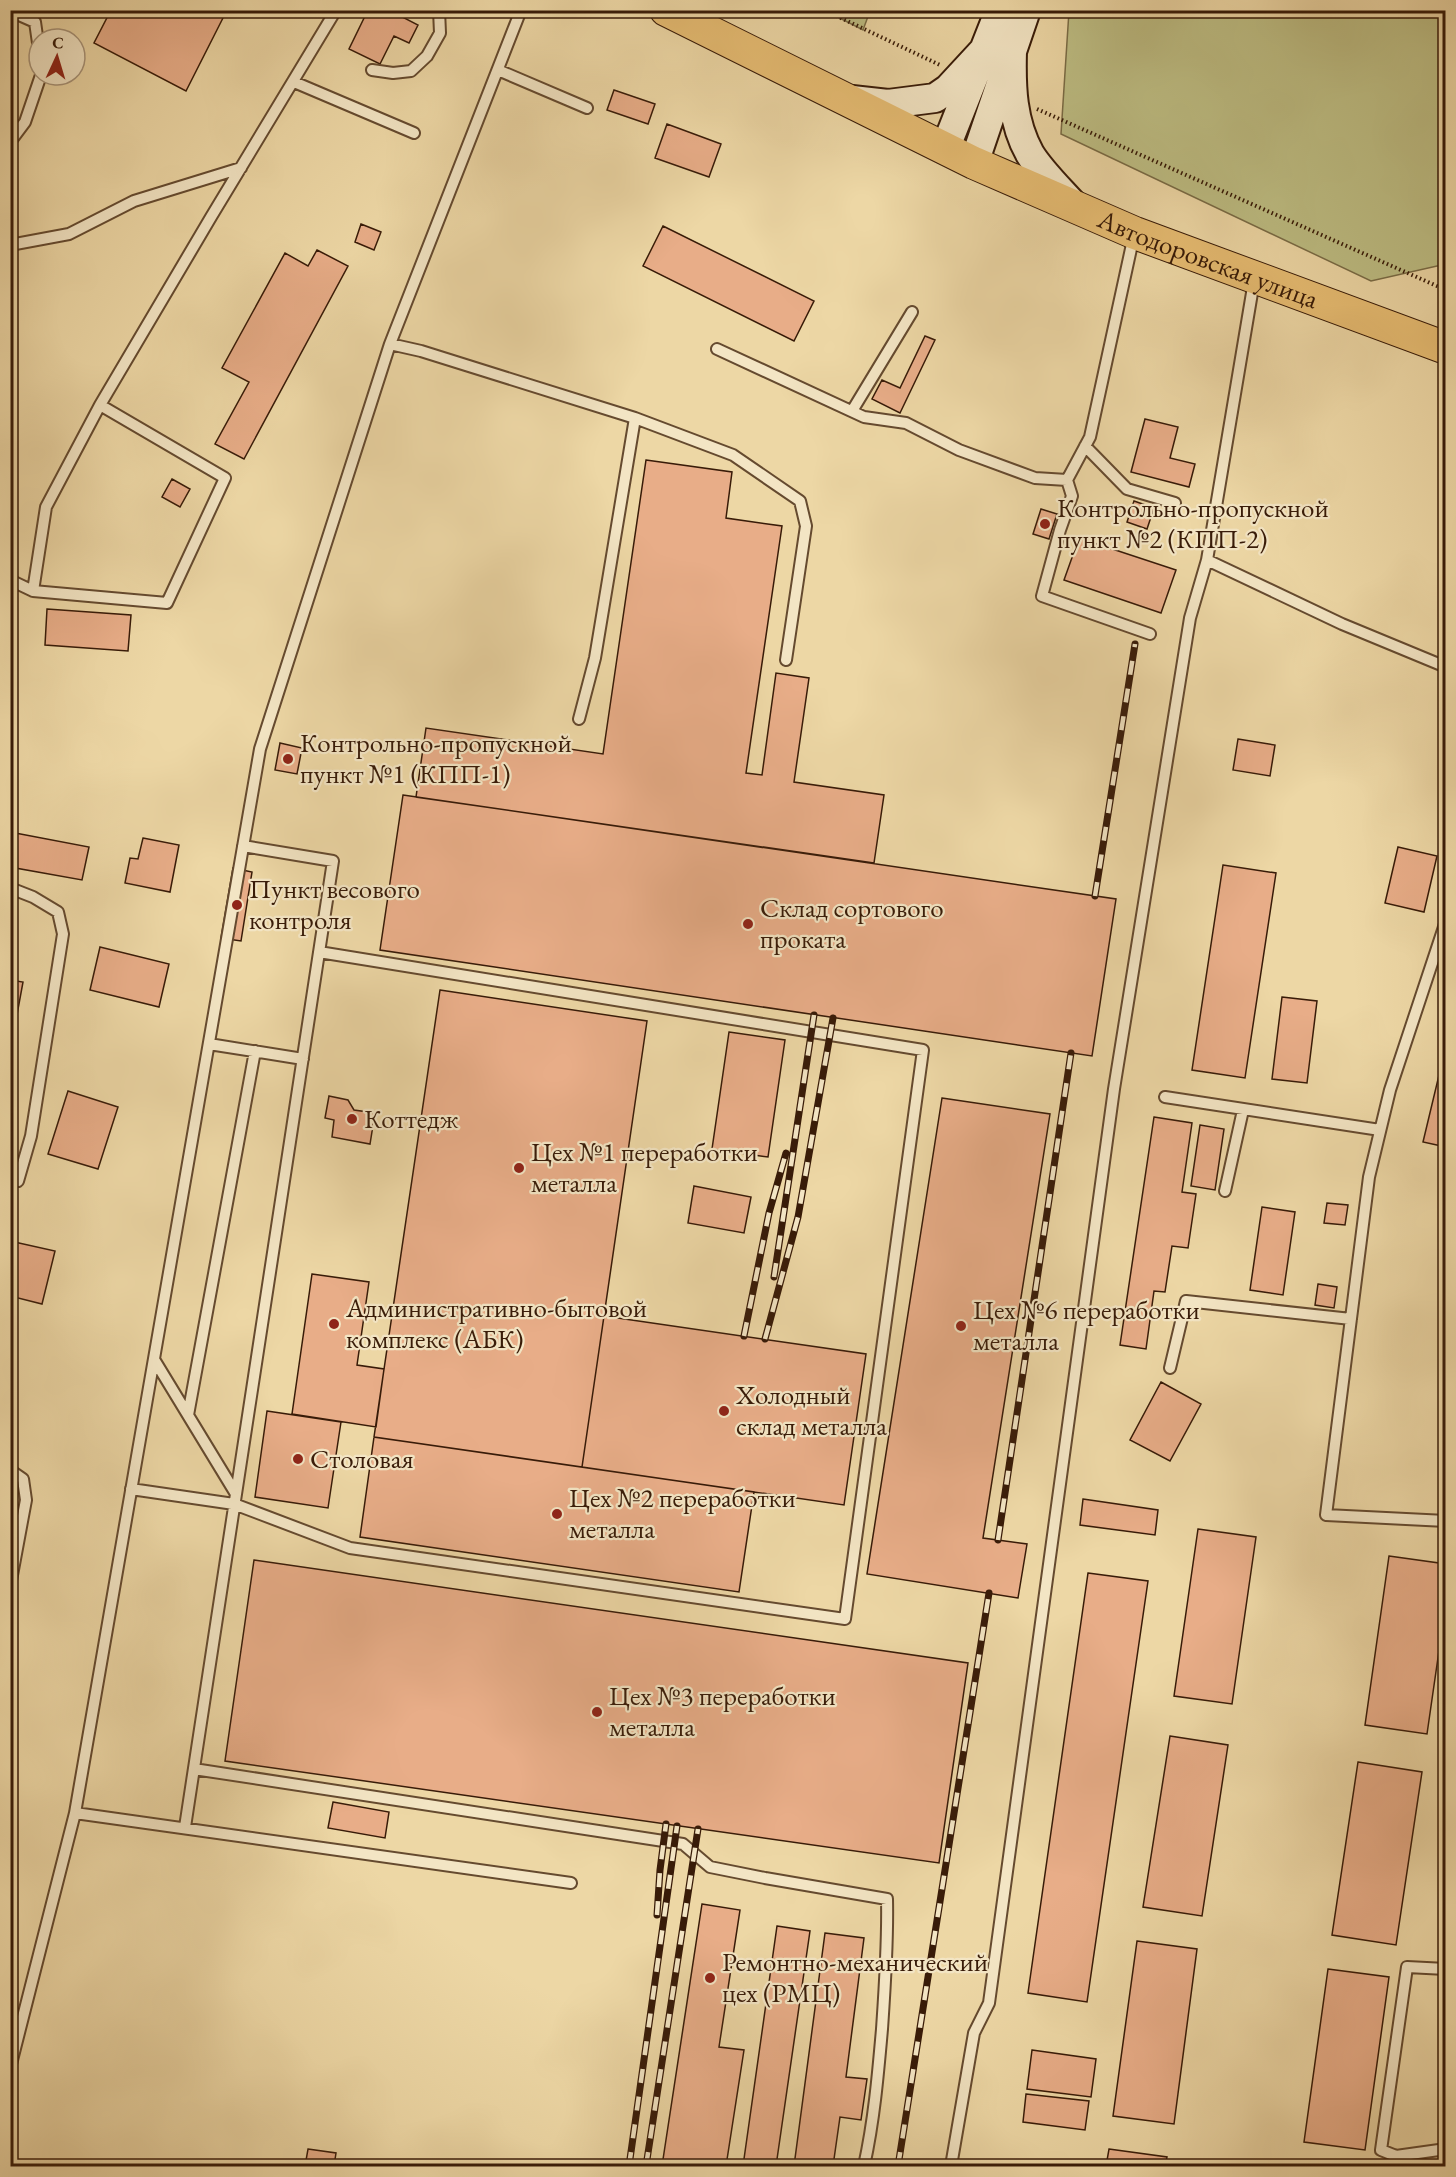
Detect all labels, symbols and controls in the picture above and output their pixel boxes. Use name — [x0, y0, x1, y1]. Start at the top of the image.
north arrow — [27, 27, 87, 87]
text: С — [52, 32, 64, 53]
street label: Автодоровская улица — [1092, 201, 1323, 316]
place label: Контрольно-пропускной пункт №2 (КПП-2) — [1057, 490, 1329, 556]
marker: Контрольно-пропускной пункт №2 (КПП-2) — [1038, 517, 1052, 531]
place label: Контрольно-пропускной пункт №1 (КПП-1) — [300, 725, 572, 791]
marker: Контрольно-пропускной пункт №1 (КПП-1) — [281, 752, 295, 766]
place label: Пункт весового контроля — [249, 871, 420, 937]
place label: Склад сортового проката — [760, 890, 944, 956]
marker: Пункт весового контроля — [230, 898, 244, 912]
marker: Склад сортового проката — [741, 917, 755, 931]
place label: Коттедж — [364, 1101, 459, 1136]
marker: Коттедж — [345, 1112, 359, 1126]
place label: Цех №1 переработки металла — [531, 1134, 758, 1200]
marker: Цех №1 переработки металла — [512, 1161, 526, 1175]
place label: Административно-бытовой комплекс (АБК) — [345, 1290, 647, 1356]
place label: Цех №6 переработки металла — [973, 1292, 1200, 1358]
marker: Административно-бытовой комплекс (АБК) — [327, 1317, 341, 1331]
marker: Цех №6 переработки металла — [954, 1319, 968, 1333]
place label: Холодный склад металла — [735, 1377, 887, 1443]
marker: Холодный склад металла — [717, 1404, 731, 1418]
place label: Столовая — [310, 1441, 414, 1476]
marker: Столовая — [291, 1452, 305, 1466]
place label: Цех №2 переработки металла — [569, 1480, 796, 1546]
marker: Цех №2 переработки металла — [550, 1507, 564, 1521]
place label: Цех №3 переработки металла — [609, 1678, 836, 1744]
marker: Цех №3 переработки металла — [590, 1705, 604, 1719]
place label: Ремонтно-механический цех (РМЦ) — [722, 1944, 988, 2010]
marker: Ремонтно-механический цех (РМЦ) — [703, 1971, 717, 1985]

